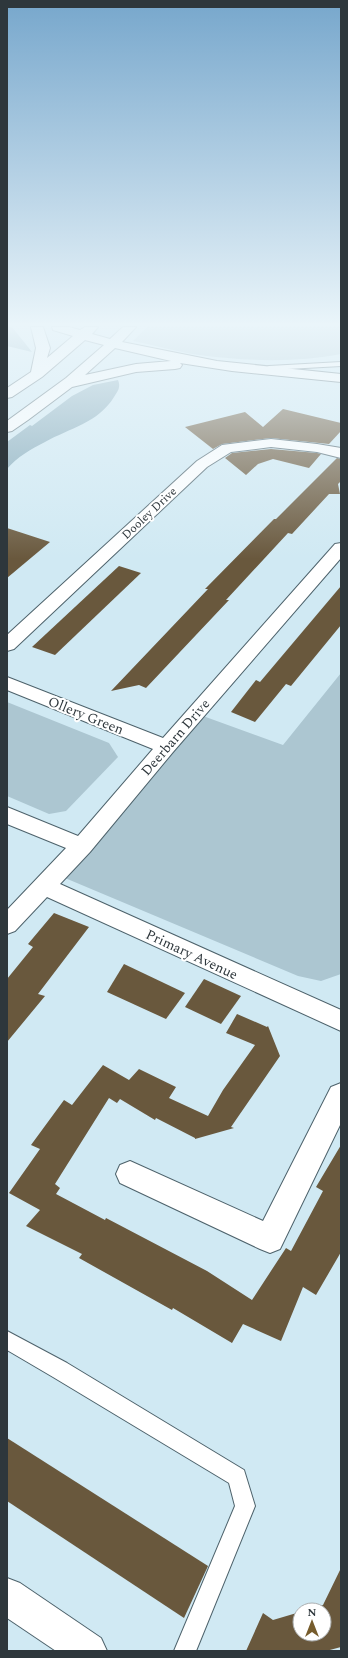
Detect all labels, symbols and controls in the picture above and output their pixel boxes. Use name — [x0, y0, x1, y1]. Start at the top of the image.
street label: Dooley Drive — [117, 482, 181, 544]
street label: Ollery Green — [45, 691, 127, 740]
street label: Deerbarn Drive — [136, 694, 215, 781]
street label: Primary Avenue — [142, 924, 242, 985]
north arrow — [292, 1602, 332, 1642]
text: N — [308, 1604, 317, 1621]

